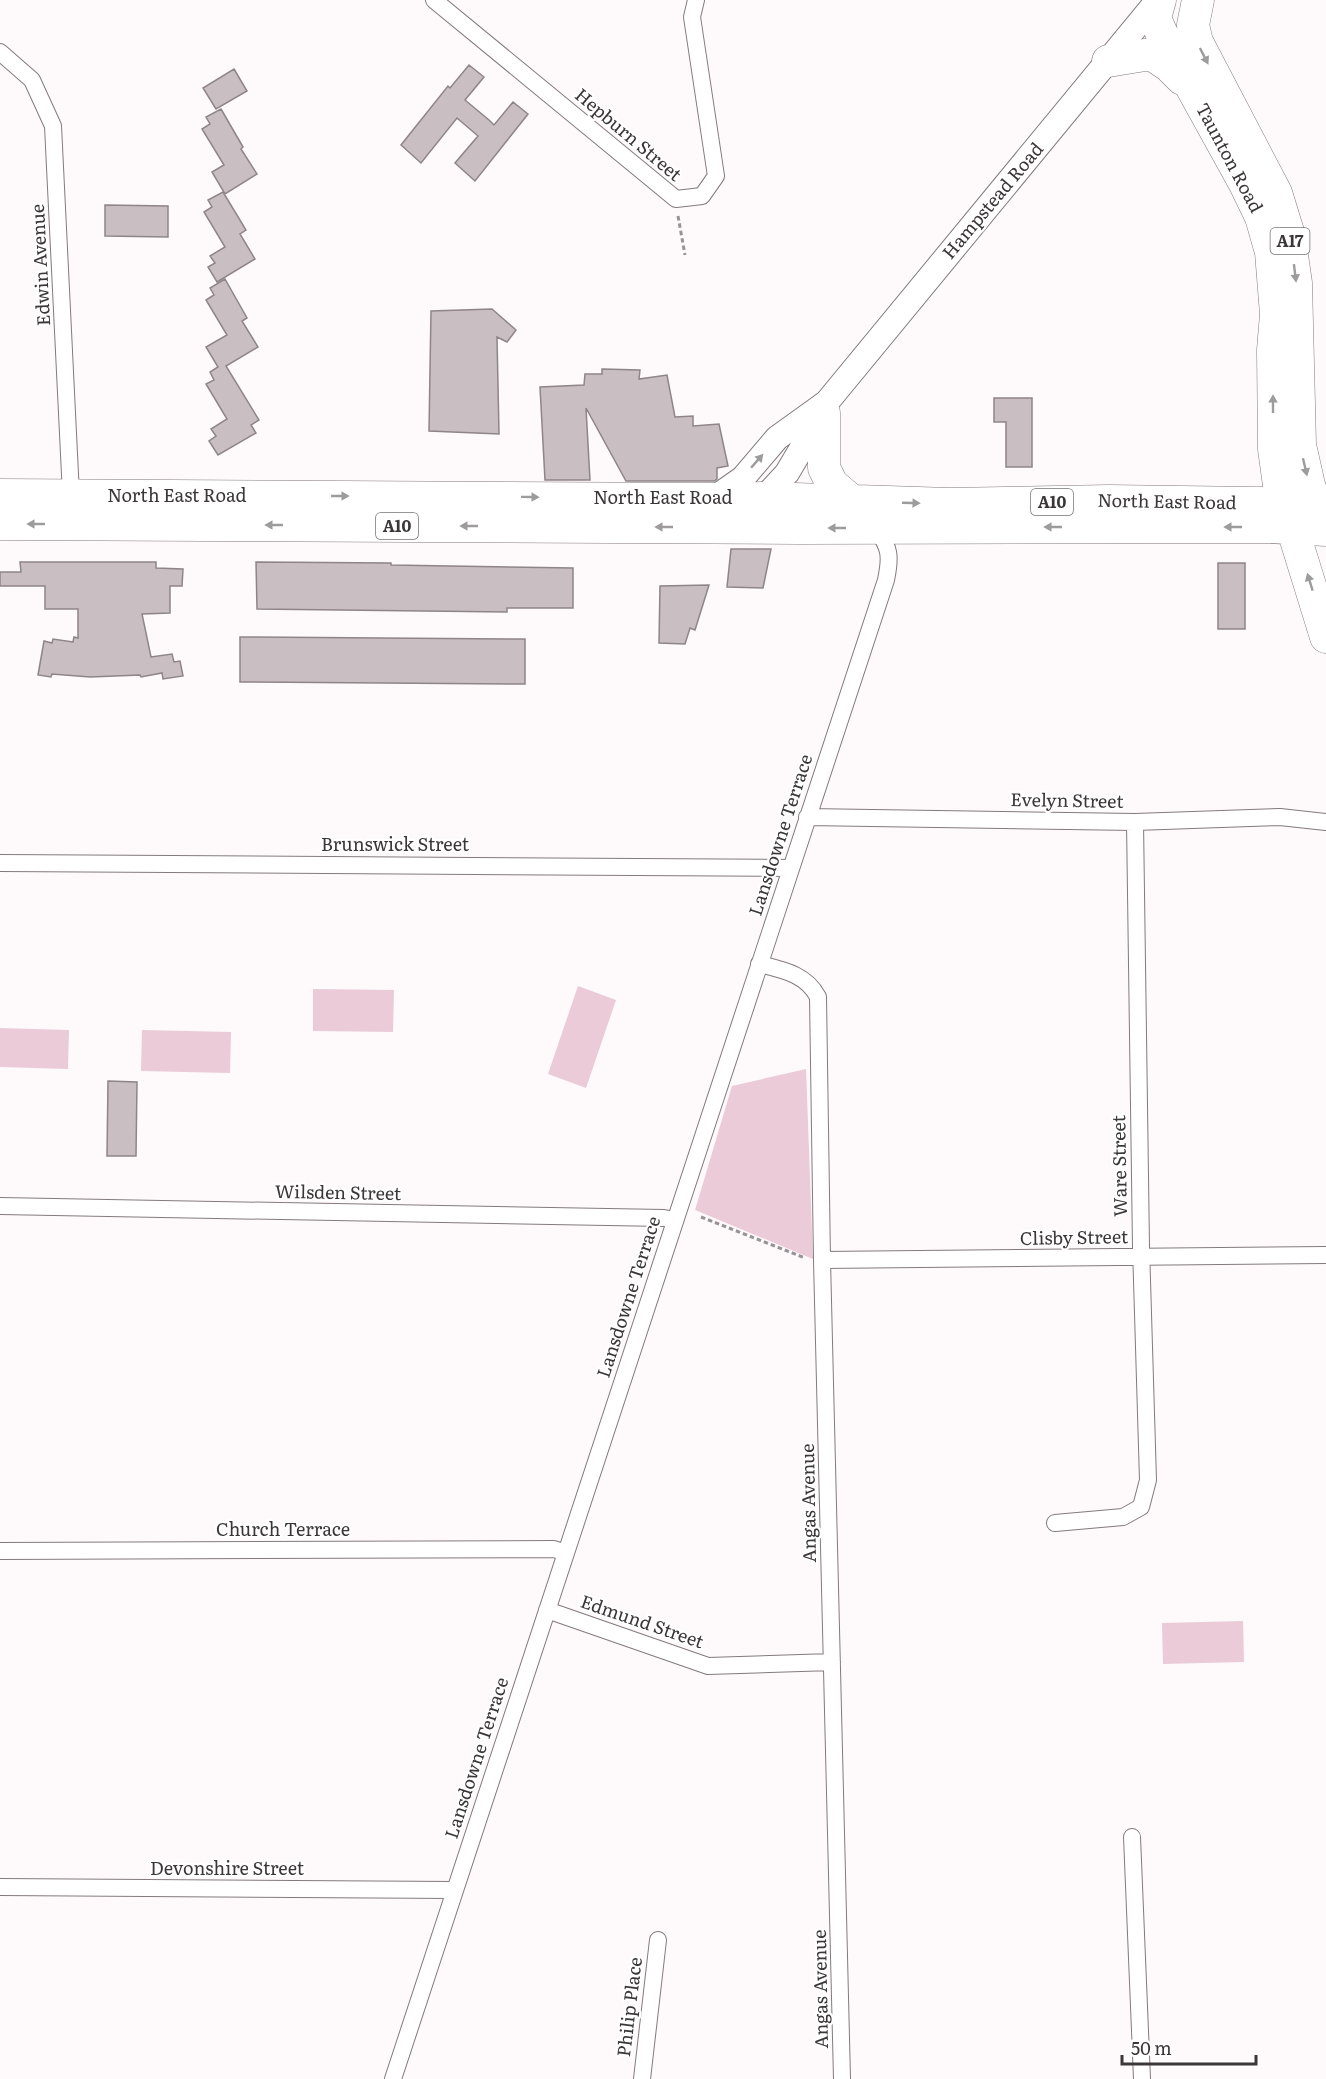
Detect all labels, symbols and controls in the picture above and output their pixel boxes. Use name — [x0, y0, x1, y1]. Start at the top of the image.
one-way arrow — [1200, 47, 1209, 64]
street label: Hepburn Street — [570, 81, 689, 187]
street label: Taunton Road — [1190, 98, 1271, 217]
street label: Hampstead Road — [935, 136, 1049, 264]
street label: Edwin Avenue — [23, 203, 56, 327]
road number: A17 — [1270, 228, 1310, 254]
one-way arrow — [1290, 263, 1299, 282]
one-way arrow — [1268, 394, 1278, 413]
one-way arrow — [750, 454, 763, 469]
one-way arrow — [1300, 458, 1310, 476]
street label: North East Road — [107, 481, 247, 508]
street label: North East Road — [593, 483, 733, 510]
street label: North East Road — [1097, 486, 1237, 515]
road number: A10 — [1031, 489, 1073, 515]
one-way arrow — [330, 491, 349, 501]
one-way arrow — [521, 493, 540, 502]
one-way arrow — [901, 498, 920, 507]
road number: A10 — [376, 513, 418, 539]
one-way arrow — [27, 519, 46, 529]
one-way arrow — [264, 521, 283, 530]
one-way arrow — [459, 521, 478, 531]
one-way arrow — [654, 522, 673, 532]
one-way arrow — [1043, 522, 1062, 532]
one-way arrow — [1224, 522, 1243, 532]
one-way arrow — [827, 523, 846, 533]
one-way arrow — [1305, 573, 1315, 591]
street label: Lansdowne Terrace — [741, 750, 818, 919]
street label: Evelyn Street — [1010, 785, 1125, 814]
street label: Brunswick Street — [321, 830, 470, 857]
street label: Ware Street — [1104, 1114, 1133, 1217]
street label: Wilsden Street — [275, 1177, 402, 1206]
street label: Lansdowne Terrace — [589, 1212, 666, 1381]
street label: Clisby Street — [1020, 1222, 1129, 1251]
street label: Angas Avenue — [793, 1443, 822, 1563]
street label: Church Terrace — [216, 1515, 350, 1542]
street label: Edmund Street — [577, 1587, 708, 1655]
street label: Lansdowne Terrace — [437, 1673, 514, 1842]
street label: Devonshire Street — [150, 1854, 305, 1881]
street label: Angas Avenue — [805, 1929, 834, 2049]
street label: Philip Place — [609, 1955, 648, 2058]
scale bar — [1122, 2028, 1256, 2066]
text: 50 m — [1131, 2034, 1172, 2061]

